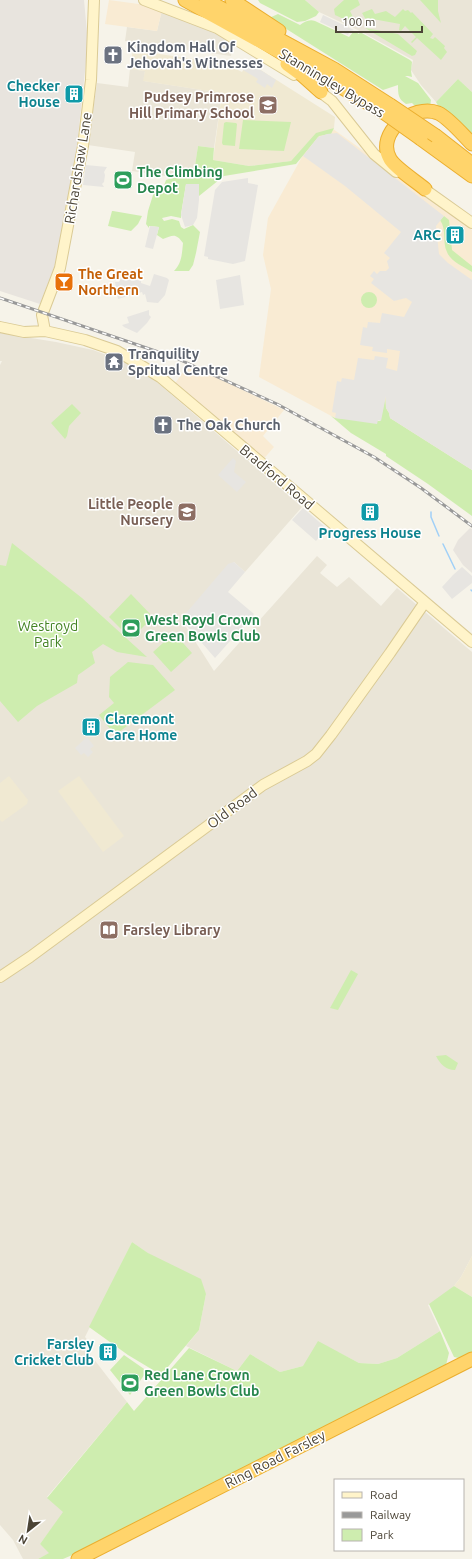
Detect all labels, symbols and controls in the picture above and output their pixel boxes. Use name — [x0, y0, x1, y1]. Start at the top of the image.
scale bar — [336, 8, 422, 34]
text: 100 m — [342, 15, 375, 28]
place label: Kingdom Hall Of Jehovah's Witnesses — [127, 39, 263, 71]
church icon: Kingdom Hall Of Jehovah's Witnesses — [102, 44, 124, 66]
street label: Stanningley Bypass — [276, 45, 388, 121]
place label: Checker House — [7, 78, 60, 110]
building icon: Checker House — [63, 83, 85, 105]
place label: Pudsey Primrose Hill Primary School — [129, 89, 254, 121]
school or university icon: Pudsey Primrose Hill Primary School — [257, 94, 279, 116]
street label: Richardshaw Lane — [61, 111, 95, 225]
place label: The Climbing Depot — [137, 164, 223, 196]
sports icon: The Climbing Depot — [112, 169, 134, 191]
building icon: ARC — [444, 224, 466, 246]
place label: ARC — [413, 227, 441, 243]
place label: The Great Northern — [78, 266, 143, 298]
bar icon: The Great Northern — [53, 271, 75, 293]
place label: Tranquility Spritual Centre — [128, 346, 228, 378]
temple icon: Tranquility Spritual Centre — [103, 351, 125, 373]
church icon: The Oak Church — [152, 414, 174, 436]
place label: The Oak Church — [177, 417, 281, 433]
street label: Bradford Road — [237, 441, 317, 513]
place label: Little People Nursery — [88, 496, 174, 528]
school or university icon: Little People Nursery — [176, 501, 198, 523]
building icon: Progress House — [359, 501, 381, 523]
place label: Progress House — [319, 525, 421, 541]
place label: West Royd Crown Green Bowls Club — [145, 612, 260, 644]
sports icon: West Royd Crown Green Bowls Club — [120, 617, 142, 639]
park label: Westroyd Park — [18, 618, 78, 650]
place label: Claremont Care Home — [105, 711, 177, 743]
building icon: Claremont Care Home — [80, 716, 102, 738]
street label: Old Road — [204, 784, 260, 832]
library icon: Farsley Library — [98, 919, 120, 941]
place label: Farsley Library — [123, 922, 221, 938]
place label: Farsley Cricket Club — [14, 1336, 95, 1368]
building icon: Farsley Cricket Club — [97, 1341, 119, 1363]
place label: Red Lane Crown Green Bowls Club — [144, 1367, 259, 1399]
sports icon: Red Lane Crown Green Bowls Club — [119, 1372, 141, 1394]
street label: Ring Road Farsley — [222, 1427, 328, 1491]
legend — [334, 1479, 464, 1551]
text: Road — [370, 1488, 398, 1501]
text: Railway — [370, 1508, 411, 1521]
north arrow — [8, 1511, 48, 1551]
text: Park — [370, 1528, 394, 1541]
text: N — [16, 1532, 30, 1547]

